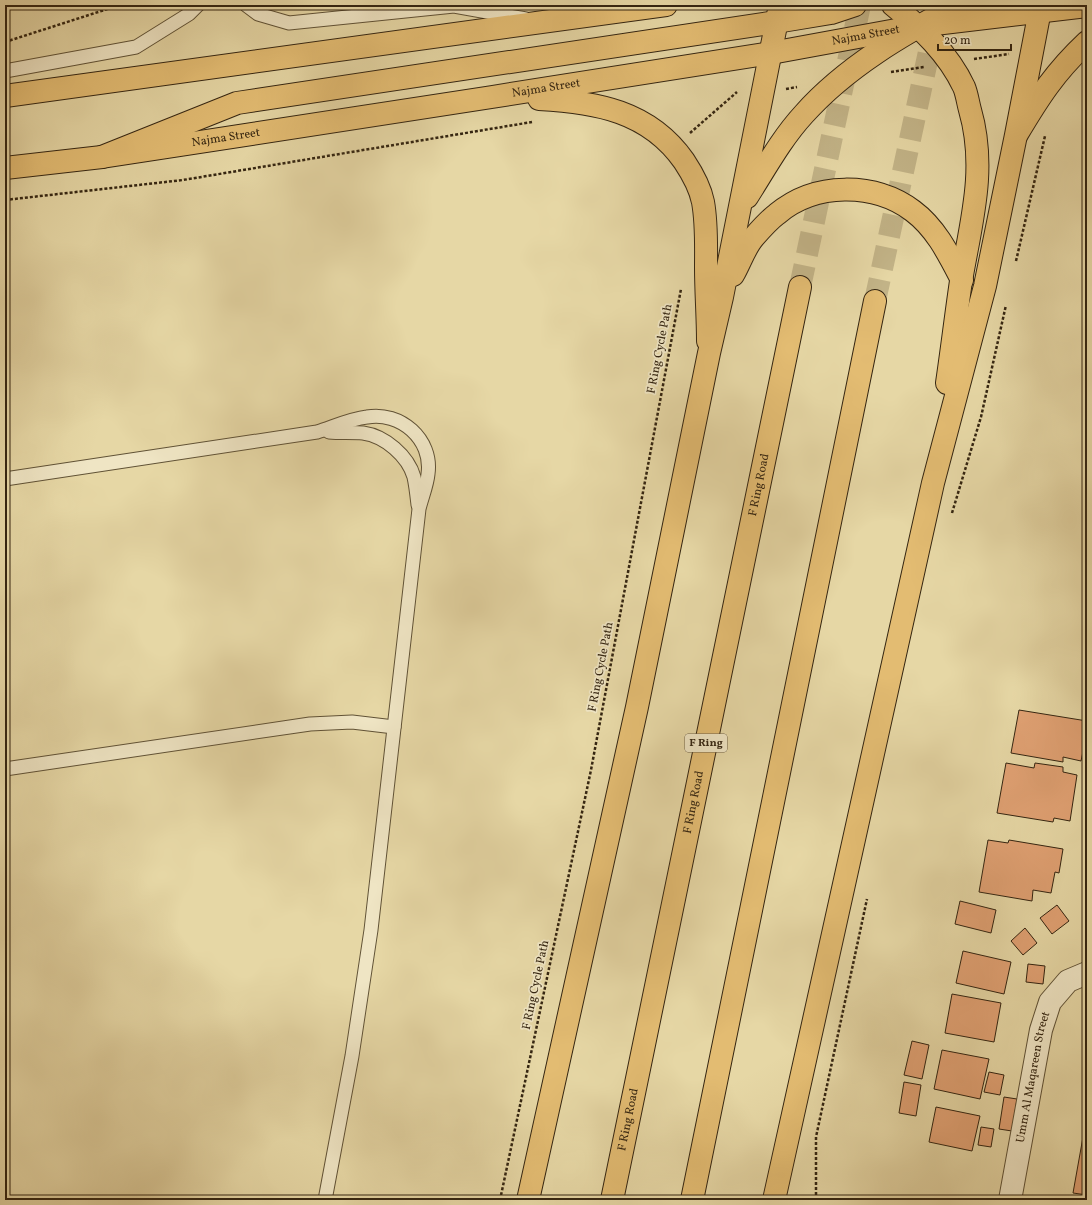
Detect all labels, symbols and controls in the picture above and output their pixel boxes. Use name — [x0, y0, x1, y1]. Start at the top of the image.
street label: Najma Street — [830, 22, 901, 50]
scale bar — [938, 26, 1011, 52]
text: 20 m — [944, 33, 971, 49]
street label: Najma Street — [511, 75, 581, 102]
street label: Najma Street — [191, 125, 261, 151]
street label: F Ring Cycle Path — [643, 303, 677, 395]
street label: F Ring Road — [745, 452, 774, 518]
street label: F Ring Cycle Path — [584, 621, 618, 713]
road number: F Ring — [685, 734, 727, 752]
street label: F Ring Road — [680, 769, 708, 835]
street label: F Ring Cycle Path — [519, 939, 553, 1031]
street label: Umm Al Maqareen Street — [1013, 1010, 1054, 1144]
street label: F Ring Road — [614, 1087, 643, 1153]

